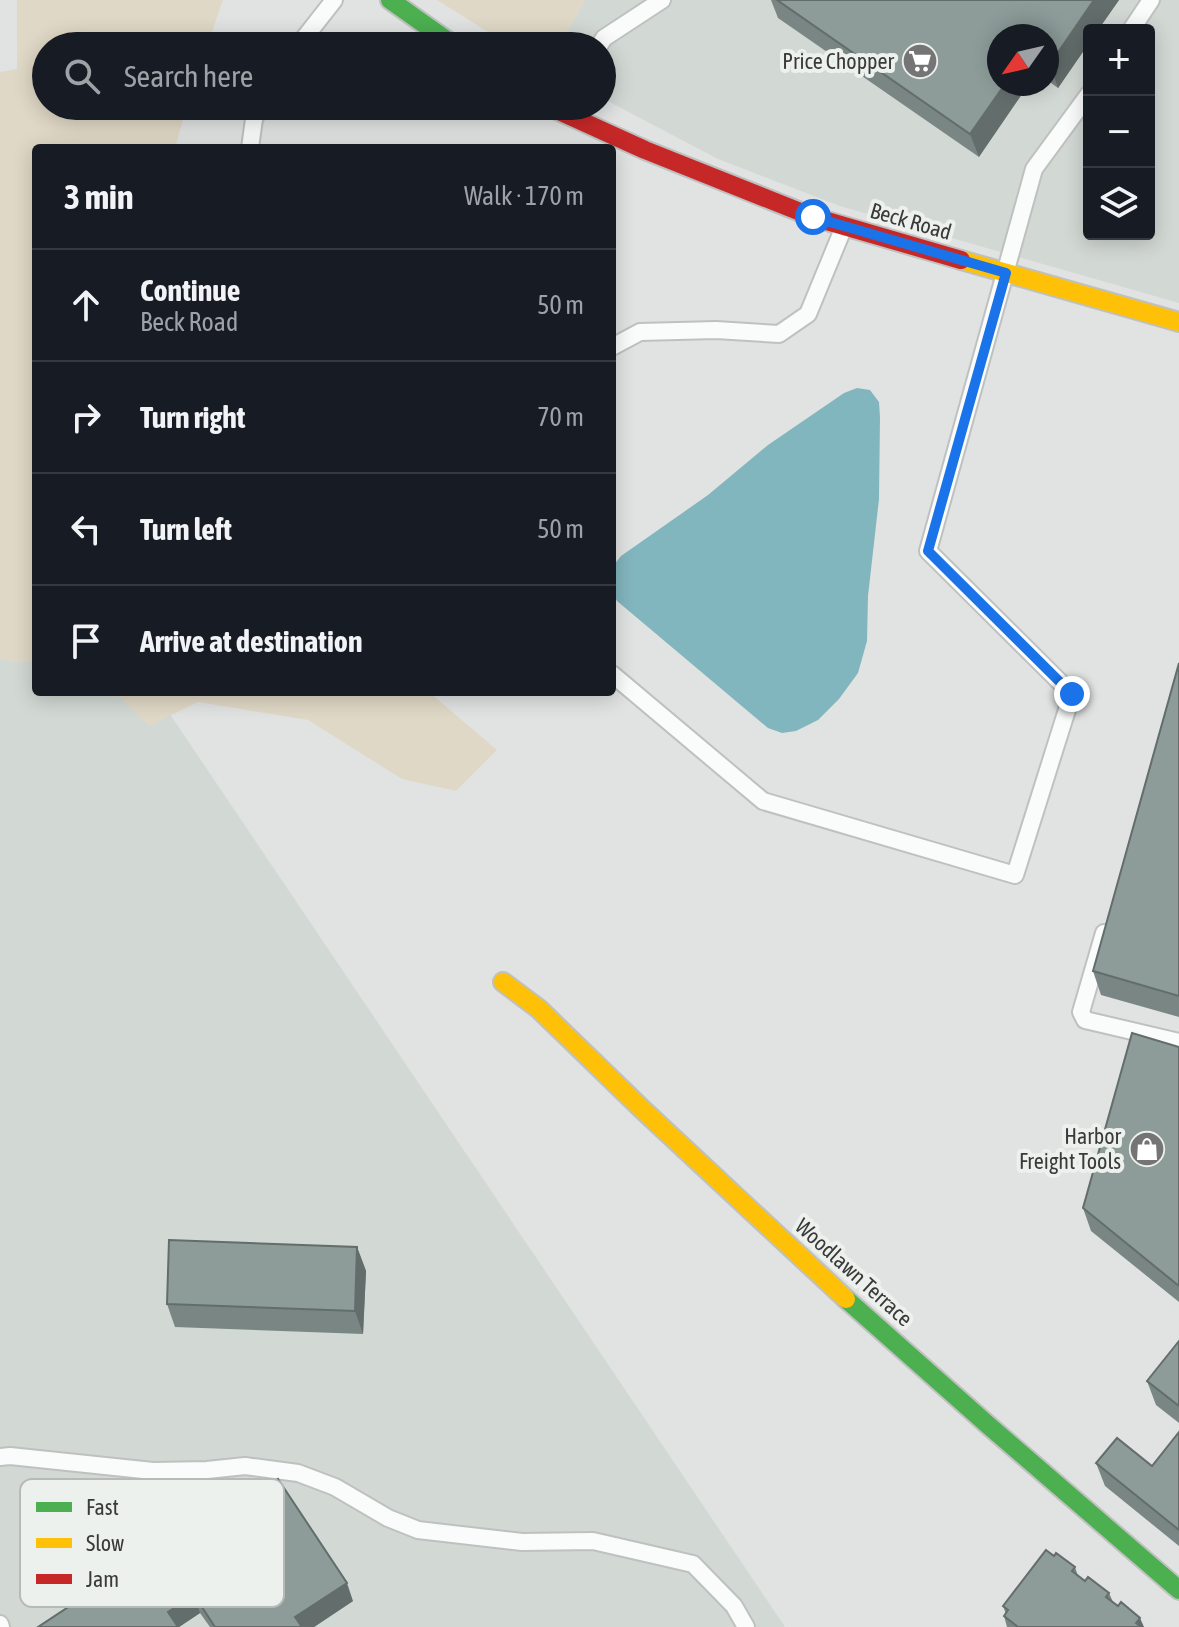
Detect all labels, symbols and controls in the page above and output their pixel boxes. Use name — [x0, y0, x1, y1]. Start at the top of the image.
north arrow — [987, 24, 1059, 96]
map controls — [1083, 24, 1155, 240]
button: + — [1083, 24, 1155, 96]
search box — [32, 32, 616, 120]
supermarket icon: Price Chopper — [901, 42, 939, 80]
place label: Price Chopper — [782, 48, 895, 74]
icon: search — [60, 54, 104, 98]
text: Search here — [124, 59, 253, 93]
button: − — [1083, 96, 1155, 168]
button: layers — [1083, 168, 1155, 240]
text: 3 min — [64, 177, 133, 216]
text: Walk · 170 m — [464, 181, 584, 211]
street label: Beck Road — [867, 197, 955, 245]
route start — [795, 199, 831, 235]
text: Continue — [140, 273, 240, 307]
icon: ahead — [64, 283, 108, 327]
text: 50 m — [537, 290, 584, 320]
text: Beck Road — [140, 307, 238, 337]
icon: right — [64, 395, 108, 439]
text: Turn right — [140, 400, 246, 434]
text: 70 m — [537, 402, 584, 432]
icon: left — [64, 507, 108, 551]
text: Turn left — [140, 512, 232, 546]
text: 50 m — [537, 514, 584, 544]
icon: arrive — [64, 619, 108, 663]
text: Arrive at destination — [140, 624, 362, 658]
route end — [1054, 676, 1090, 712]
place label: Harbor Freight Tools — [1019, 1123, 1122, 1174]
shop icon: Harbor Freight Tools — [1128, 1130, 1166, 1168]
street label: Woodlawn Terrace — [790, 1213, 918, 1331]
legend — [20, 1479, 284, 1607]
text: Fast — [86, 1494, 119, 1520]
text: Slow — [86, 1530, 124, 1556]
text: Jam — [86, 1566, 119, 1592]

